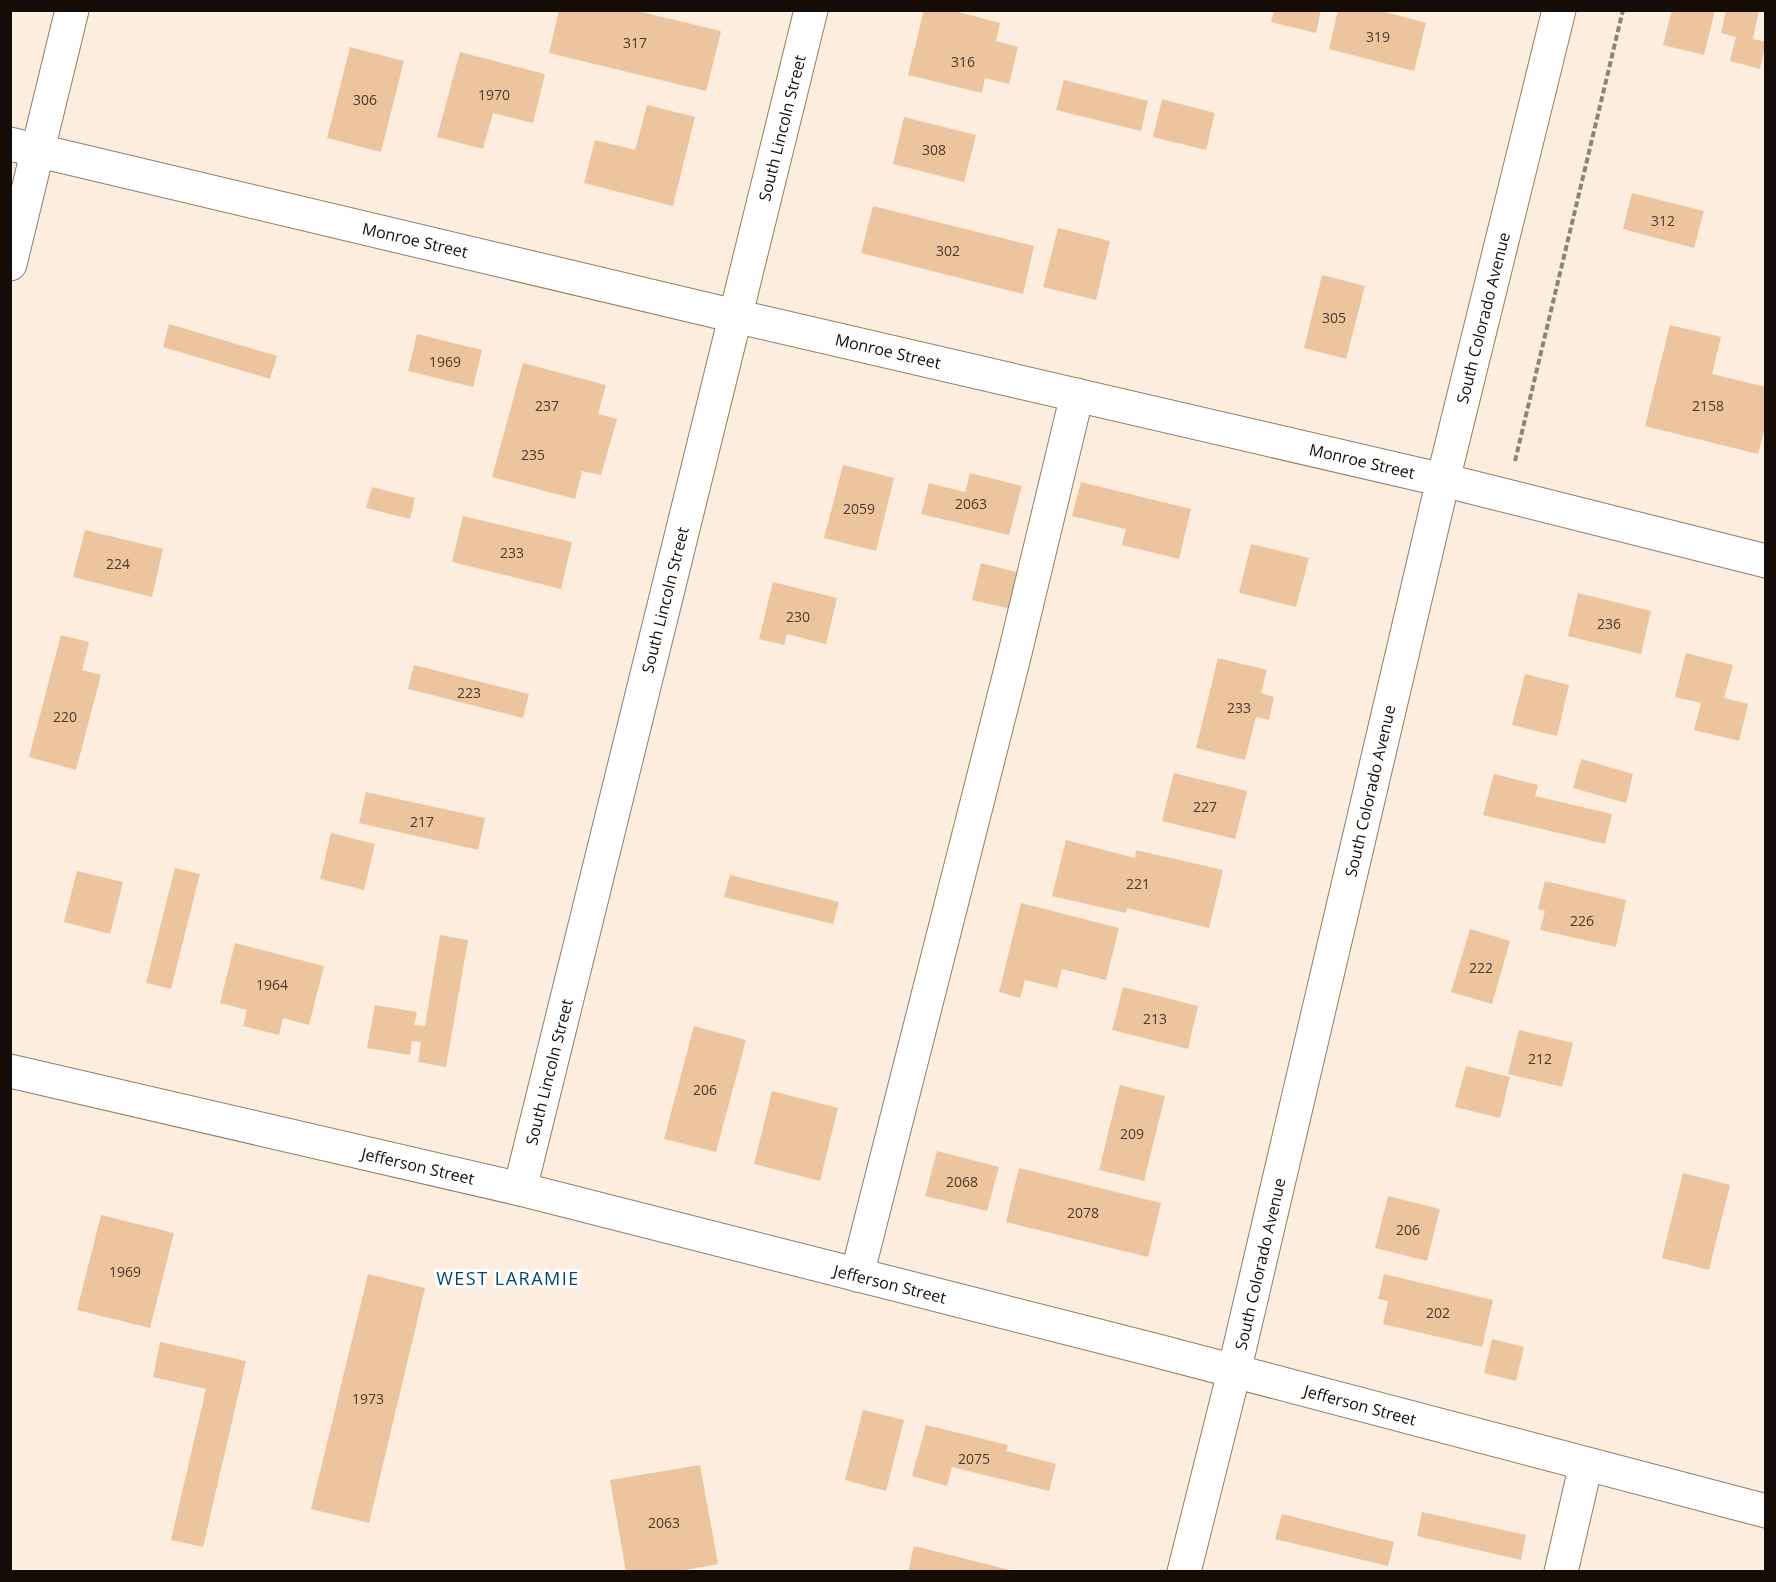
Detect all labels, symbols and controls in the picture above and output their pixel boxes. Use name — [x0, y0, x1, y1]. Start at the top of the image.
house number: 319 — [1366, 27, 1390, 46]
house number: 317 — [623, 33, 647, 52]
street label: South Lincoln Street — [753, 52, 811, 203]
house number: 316 — [951, 52, 975, 71]
house number: 1970 — [478, 85, 510, 104]
house number: 306 — [353, 90, 377, 109]
house number: 308 — [922, 140, 946, 159]
house number: 312 — [1651, 211, 1675, 230]
street label: Monroe Street — [360, 217, 470, 263]
street label: South Colorado Avenue — [1451, 230, 1515, 406]
house number: 302 — [936, 241, 960, 260]
house number: 305 — [1322, 308, 1346, 327]
street label: Monroe Street — [833, 328, 943, 374]
house number: 1969 — [429, 352, 461, 371]
house number: 237 — [535, 396, 559, 415]
house number: 2158 — [1692, 396, 1724, 415]
street label: Monroe Street — [1307, 438, 1417, 484]
house number: 235 — [521, 445, 545, 464]
house number: 2063 — [955, 494, 987, 513]
house number: 2059 — [843, 499, 875, 518]
street label: South Lincoln Street — [636, 524, 694, 675]
house number: 233 — [500, 543, 524, 562]
house number: 224 — [106, 554, 130, 573]
house number: 230 — [786, 607, 810, 626]
house number: 236 — [1597, 614, 1621, 633]
house number: 223 — [457, 683, 481, 702]
house number: 233 — [1227, 698, 1251, 717]
street label: South Colorado Avenue — [1339, 703, 1401, 879]
house number: 220 — [53, 707, 77, 726]
house number: 227 — [1193, 797, 1217, 816]
house number: 217 — [410, 812, 434, 831]
house number: 221 — [1126, 874, 1150, 893]
house number: 226 — [1570, 911, 1594, 930]
house number: 222 — [1469, 958, 1493, 977]
house number: 1964 — [256, 975, 288, 994]
street label: South Lincoln Street — [520, 996, 578, 1147]
house number: 213 — [1143, 1009, 1167, 1028]
house number: 212 — [1528, 1049, 1552, 1068]
house number: 206 — [693, 1080, 717, 1099]
house number: 209 — [1120, 1124, 1144, 1143]
street label: Jefferson Street — [357, 1142, 477, 1190]
house number: 2068 — [946, 1172, 978, 1191]
street label: South Colorado Avenue — [1229, 1176, 1291, 1352]
house number: 2078 — [1067, 1203, 1099, 1222]
house number: 206 — [1396, 1220, 1420, 1239]
street label: Jefferson Street — [829, 1259, 949, 1309]
house number: 1969 — [109, 1262, 141, 1281]
district label: WEST LARAMIE — [436, 1266, 580, 1290]
house number: 202 — [1426, 1303, 1450, 1322]
street label: Jefferson Street — [1299, 1379, 1419, 1431]
house number: 1973 — [352, 1389, 384, 1408]
house number: 2075 — [958, 1449, 990, 1468]
house number: 2063 — [648, 1513, 680, 1532]

